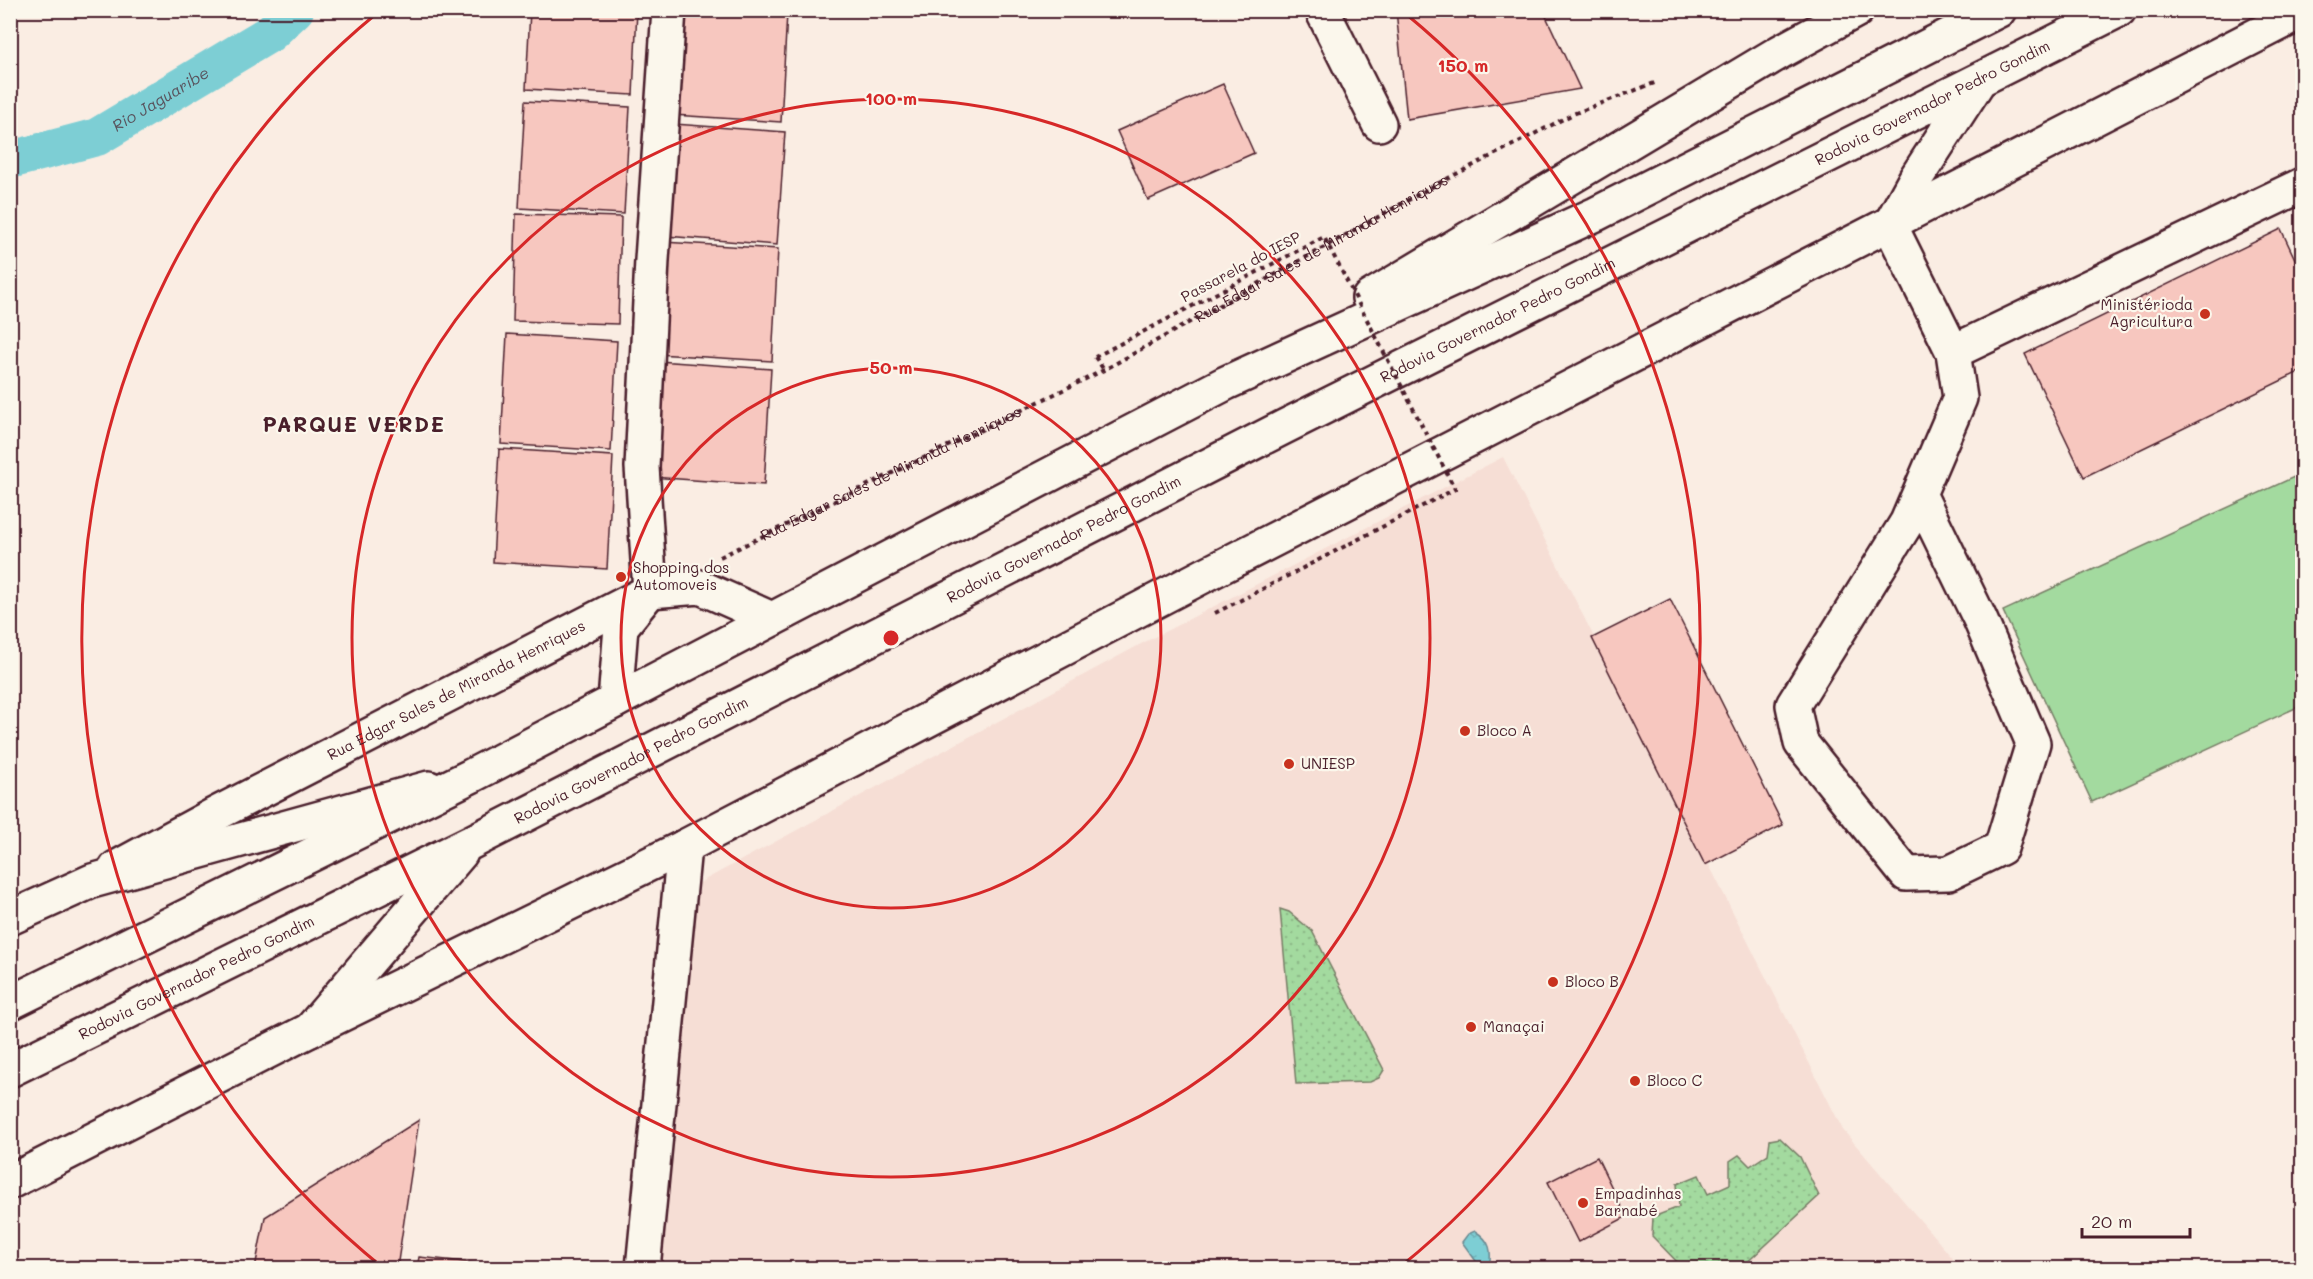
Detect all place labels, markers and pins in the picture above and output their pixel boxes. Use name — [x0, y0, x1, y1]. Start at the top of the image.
place label: Ministérioda Agricultura — [2101, 294, 2193, 331]
marker: Ministérioda Agricultura — [2198, 307, 2212, 321]
place label: Shopping dos Automoveis — [633, 557, 729, 594]
marker: Shopping dos Automoveis — [614, 570, 628, 584]
centre of rings — [881, 628, 901, 648]
place label: Bloco A — [1477, 720, 1532, 740]
marker: Bloco A — [1458, 724, 1472, 738]
place label: UNIESP — [1301, 753, 1355, 773]
marker: UNIESP — [1282, 757, 1296, 771]
place label: Bloco B — [1565, 971, 1619, 991]
marker: Bloco B — [1546, 975, 1560, 989]
place label: Manaçai — [1483, 1016, 1545, 1036]
marker: Manaçai — [1464, 1020, 1478, 1034]
place label: Bloco C — [1647, 1070, 1702, 1090]
marker: Bloco C — [1628, 1074, 1642, 1088]
place label: Empadinhas Barnabé — [1595, 1183, 1682, 1220]
marker: Empadinhas Barnabé — [1576, 1196, 1590, 1210]

